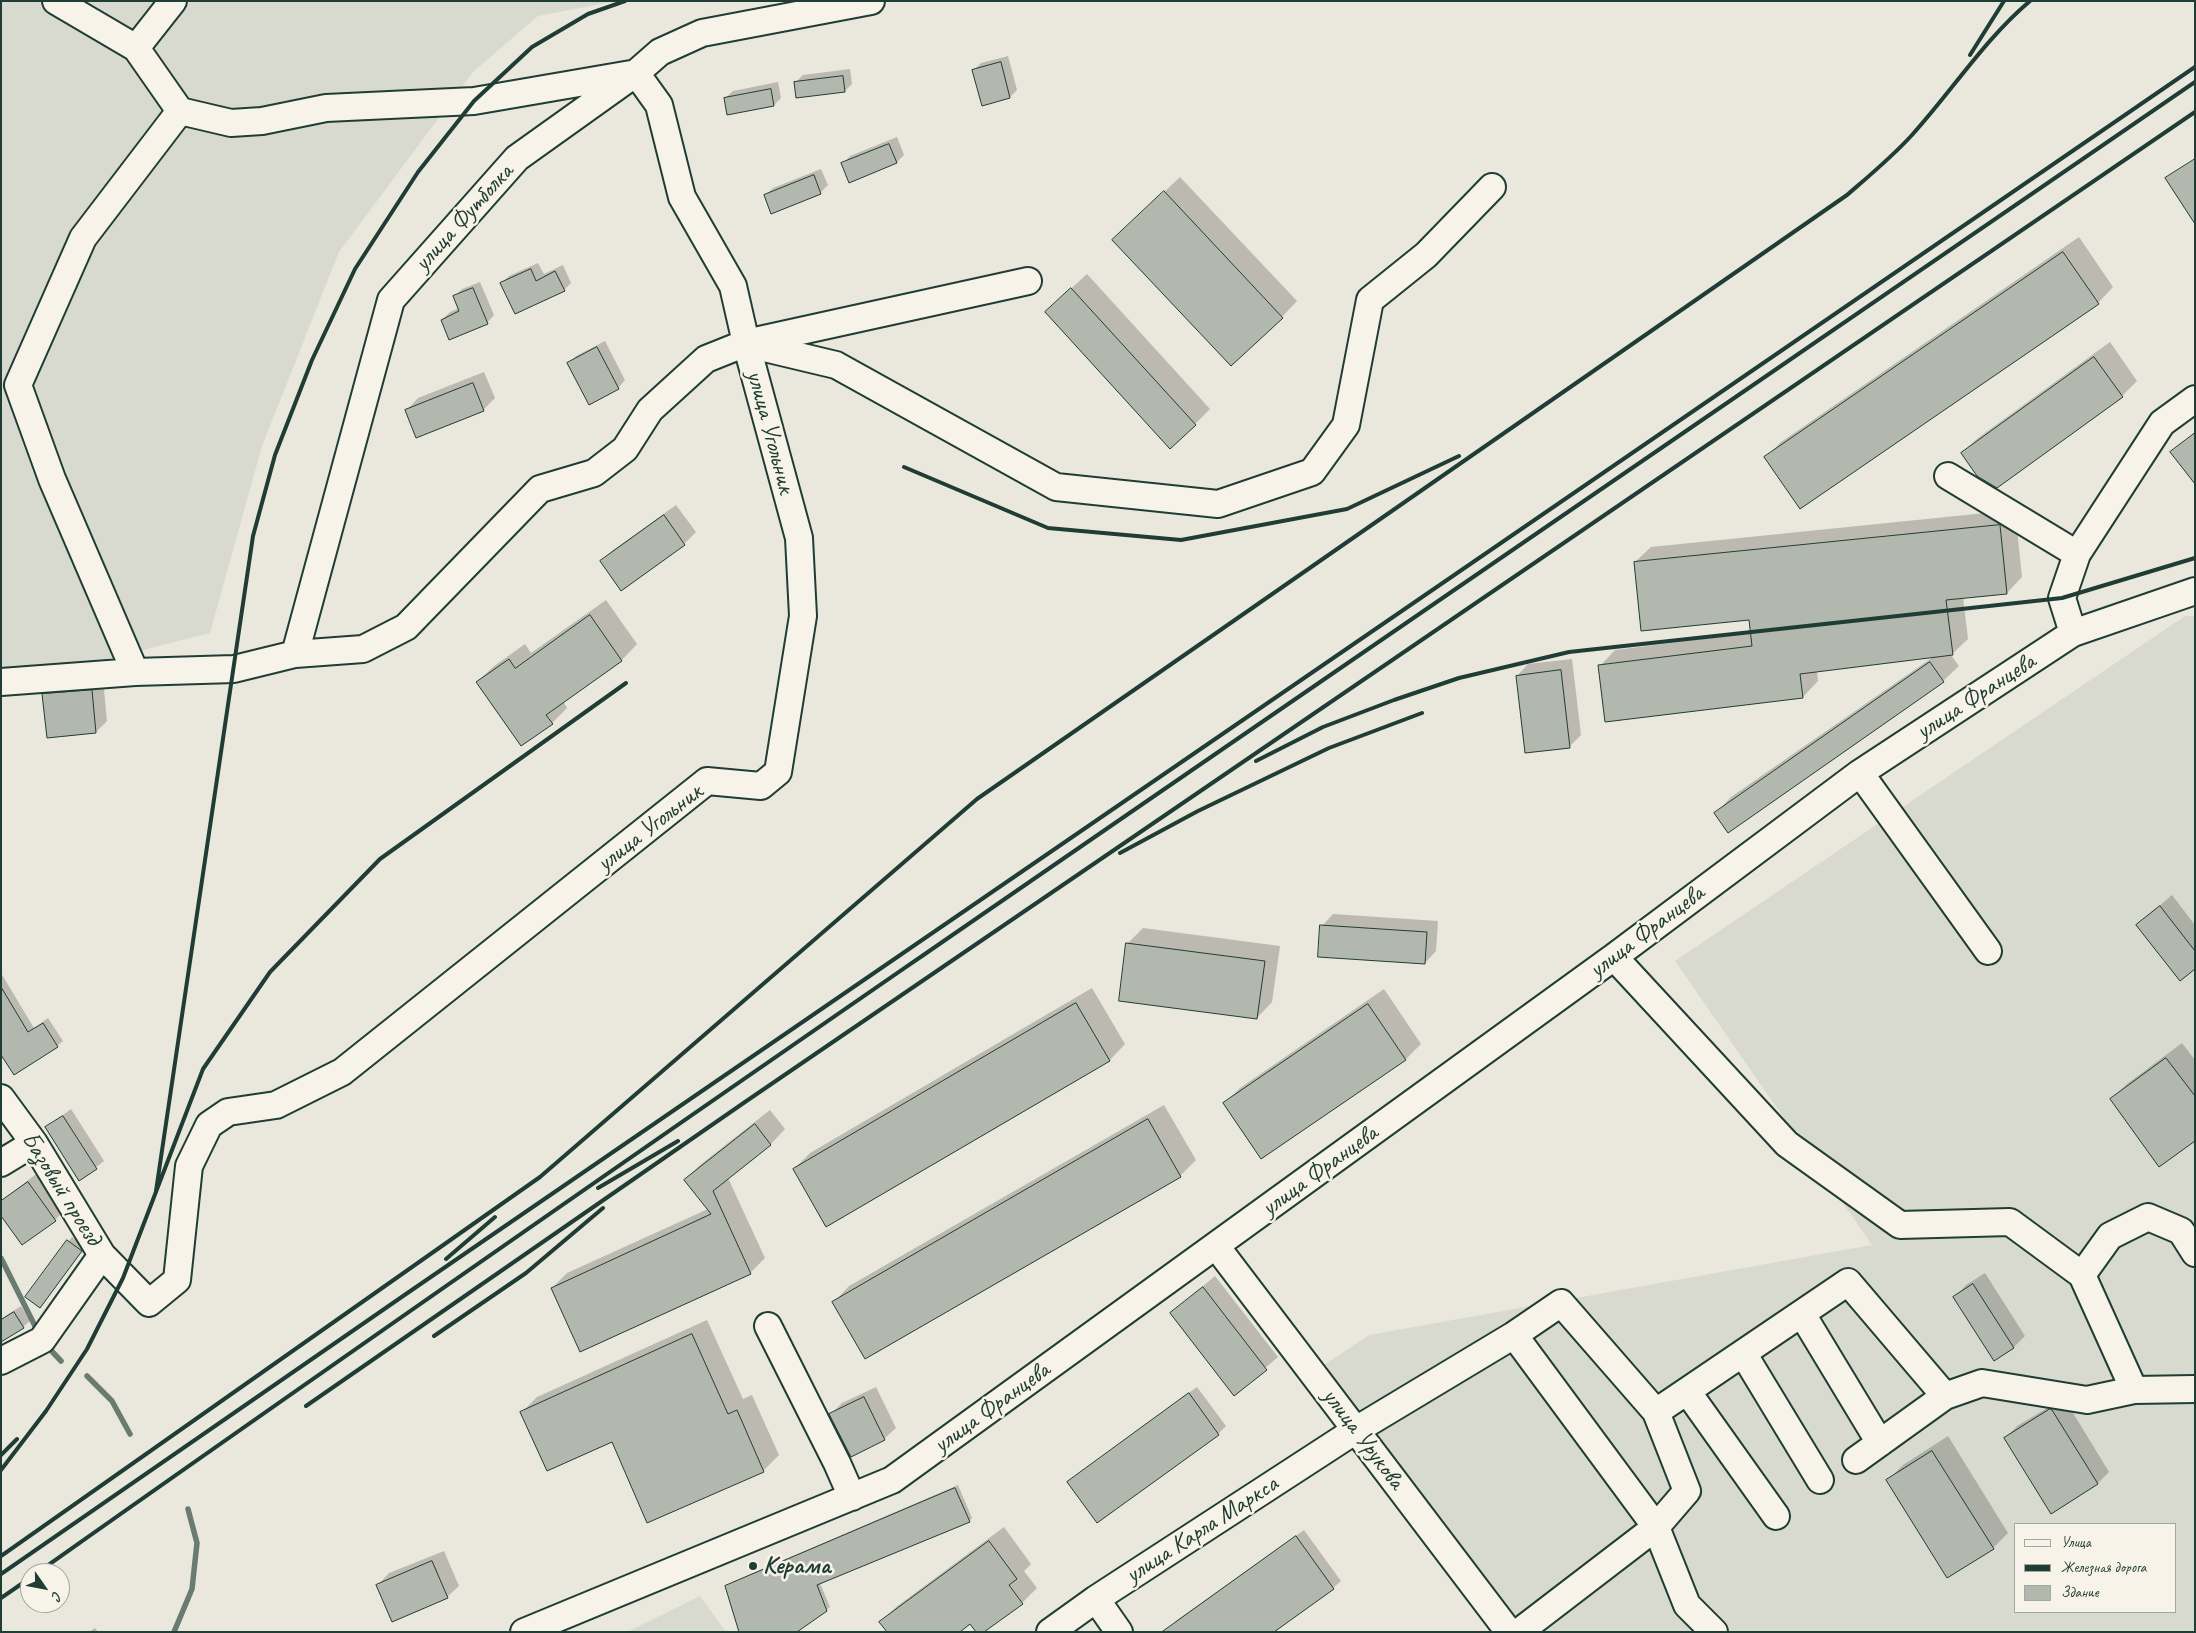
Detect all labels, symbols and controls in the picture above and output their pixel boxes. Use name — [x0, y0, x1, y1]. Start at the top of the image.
street label: улица Футболка — [408, 158, 520, 278]
street label: улица Угольник — [739, 367, 801, 497]
street label: улица Францева — [1910, 647, 2042, 747]
street label: улица Угольник — [591, 777, 709, 879]
street label: улица Францева — [1583, 879, 1711, 985]
street label: улица Францева — [1256, 1119, 1384, 1223]
street label: Базовый проезд — [14, 1127, 108, 1251]
street label: улица Францева — [928, 1356, 1056, 1460]
street label: улица Урукова — [1315, 1382, 1411, 1496]
street label: улица Карла Маркса — [1120, 1469, 1284, 1591]
legend — [2014, 1523, 2176, 1613]
text: Улица — [2061, 1533, 2091, 1552]
place label: Керама — [763, 1551, 830, 1581]
text: Железная дорога — [2061, 1558, 2146, 1577]
marker: Керама — [747, 1560, 759, 1572]
north arrow — [20, 1563, 70, 1613]
text: Здание — [2061, 1583, 2099, 1602]
text: С — [48, 1588, 66, 1603]

